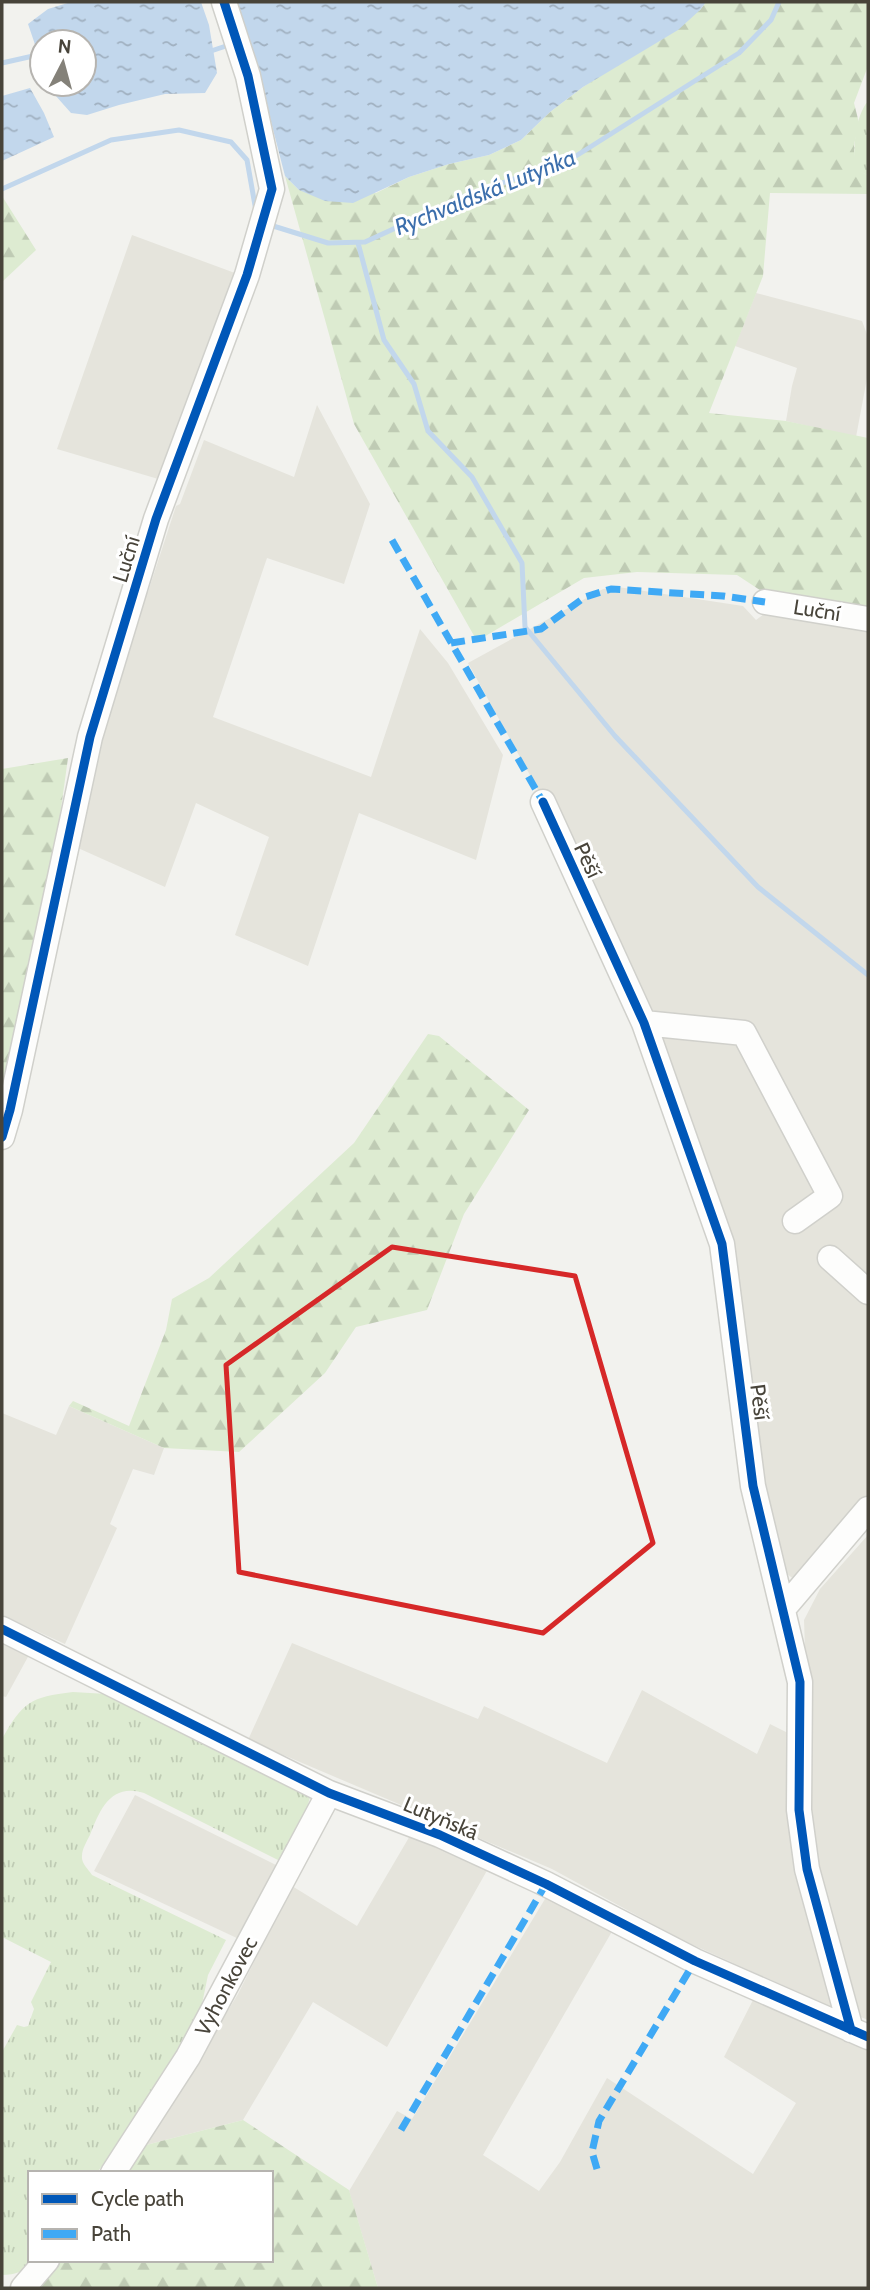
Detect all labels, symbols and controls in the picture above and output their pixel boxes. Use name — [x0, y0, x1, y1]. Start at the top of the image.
north arrow — [28, 28, 98, 98]
text: N — [57, 34, 73, 59]
water label: Rychvaldská Lutyňka — [390, 143, 580, 241]
street label: Luční — [107, 532, 145, 585]
street label: Luční — [792, 594, 843, 626]
street label: Pěší — [569, 838, 607, 882]
street label: Pěší — [745, 1383, 775, 1422]
street label: Lutyňská — [400, 1791, 482, 1845]
street label: Vyhonkovec — [189, 1932, 263, 2040]
legend — [28, 2171, 273, 2262]
text: Cycle path — [91, 2186, 184, 2211]
text: Path — [91, 2221, 131, 2246]

